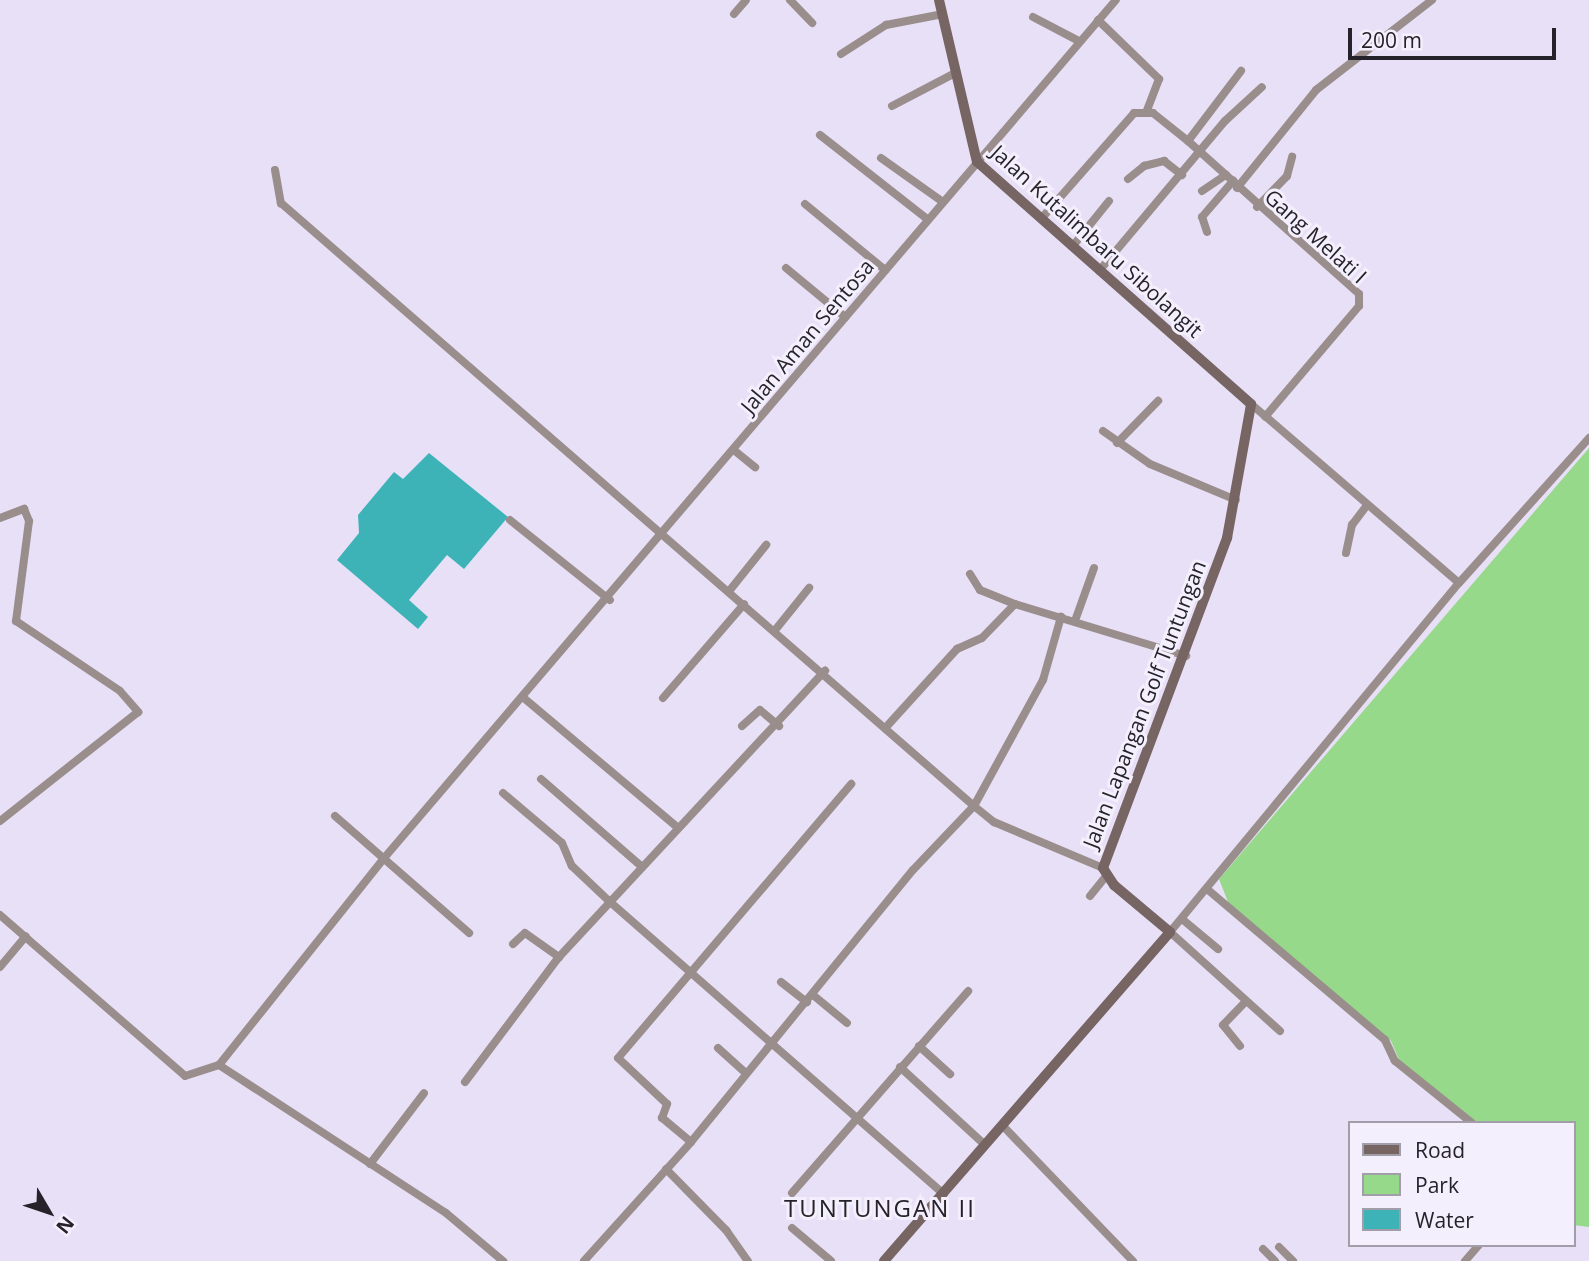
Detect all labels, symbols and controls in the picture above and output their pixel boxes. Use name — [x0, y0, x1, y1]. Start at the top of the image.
scale bar — [1351, 14, 1559, 58]
text: 200 m — [1361, 26, 1422, 54]
street label: Jalan Kutalimbaru Sibolangit — [986, 140, 1208, 342]
street label: Gang Melati I — [1260, 184, 1372, 288]
street label: Jalan Aman Sentosa — [735, 254, 879, 418]
street label: Jalan Lapangan Golf Tuntungan — [1077, 557, 1211, 851]
legend — [1348, 1121, 1575, 1247]
text: Road — [1415, 1136, 1465, 1164]
text: Park — [1415, 1171, 1459, 1199]
north arrow — [14, 1177, 84, 1247]
district label: TUNTUNGAN II — [786, 1194, 974, 1222]
text: Water — [1415, 1206, 1474, 1234]
text: N — [50, 1211, 80, 1239]

